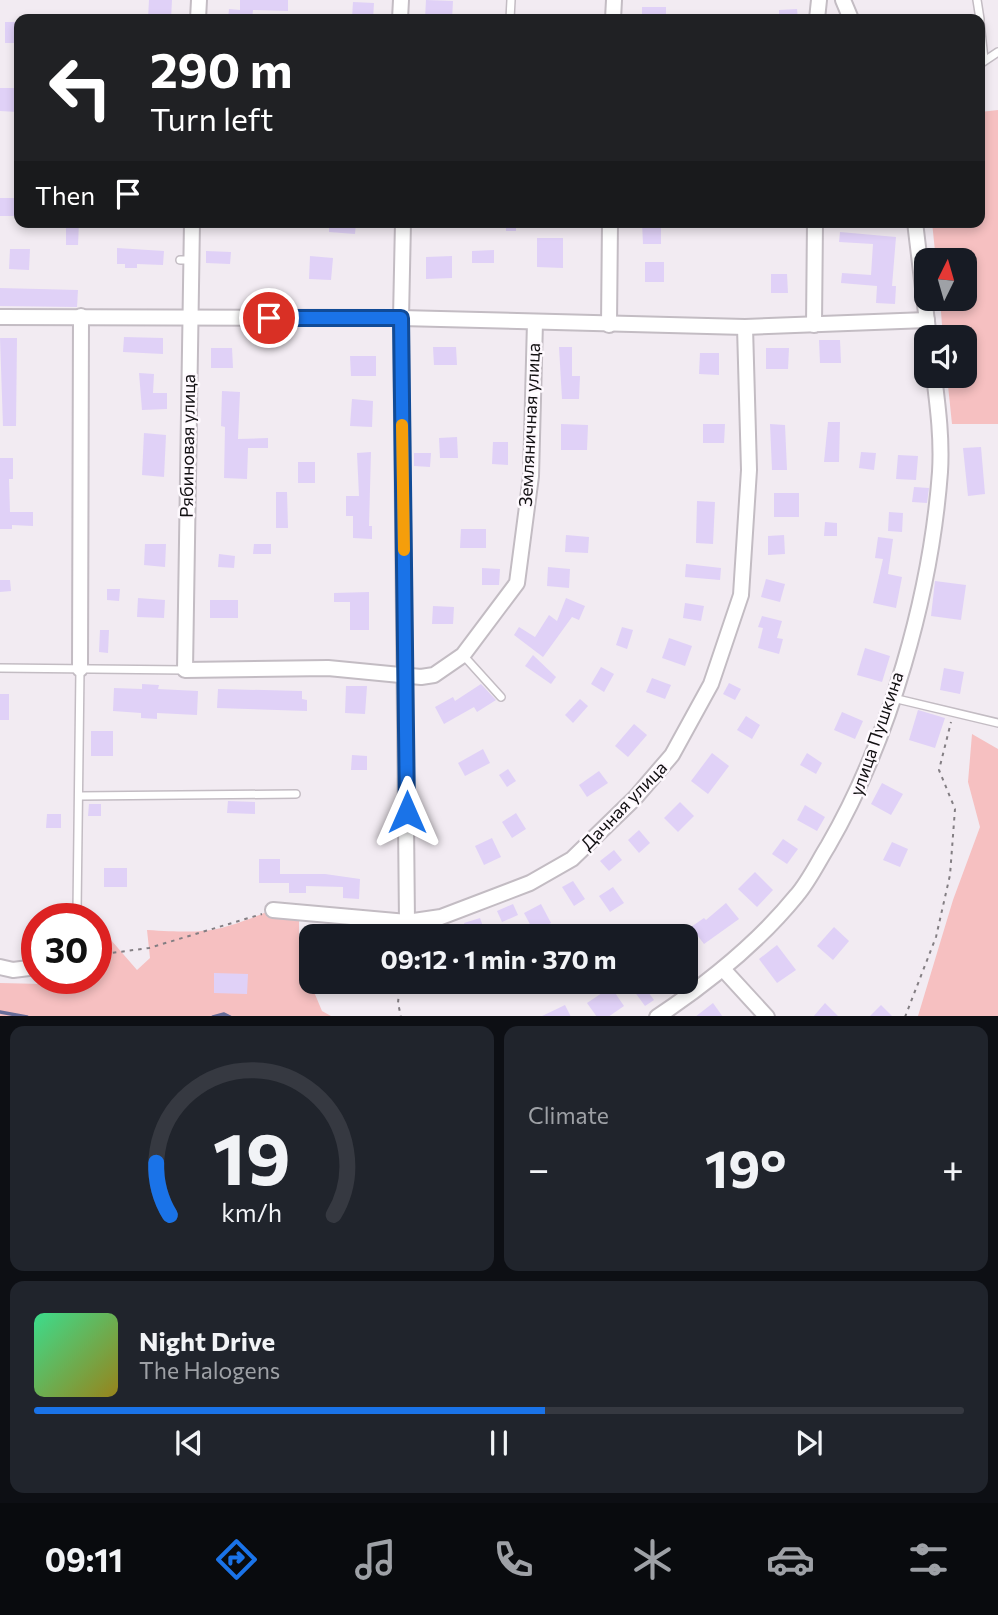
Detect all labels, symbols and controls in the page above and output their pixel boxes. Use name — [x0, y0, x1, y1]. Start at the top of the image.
text: 290 m — [150, 38, 292, 98]
icon: left — [35, 42, 126, 133]
text: Turn left — [150, 98, 274, 138]
icon: arrive — [109, 175, 147, 213]
text: Then — [35, 179, 95, 210]
north arrow — [914, 248, 976, 312]
map controls — [914, 248, 977, 388]
pin — [239, 288, 299, 348]
icon: arrive — [250, 299, 288, 337]
button: sound — [914, 325, 977, 388]
street label: Земляничная улица — [514, 342, 544, 508]
street label: Рябиновая улица — [175, 374, 199, 518]
street label: улица Пушкина — [845, 669, 908, 799]
street label: Дачная улица — [576, 756, 671, 854]
position arrow — [370, 775, 444, 849]
speed limit sign: 30 — [21, 903, 112, 994]
text: 09:12 · 1 min · 370 m — [380, 943, 617, 974]
text: Climate — [528, 1101, 609, 1129]
text: 19 — [213, 1111, 291, 1200]
text: 19° — [705, 1135, 786, 1199]
text: − — [528, 1144, 550, 1191]
text: + — [942, 1144, 964, 1191]
text: km/h — [222, 1196, 282, 1226]
text: Night Drive — [139, 1325, 275, 1356]
text: The Halogens — [139, 1356, 280, 1384]
icon: previous — [170, 1424, 208, 1462]
icon: pause — [480, 1424, 518, 1462]
icon: next — [790, 1424, 828, 1462]
icon: directions — [212, 1535, 261, 1584]
icon: music — [351, 1535, 400, 1584]
icon: phone — [489, 1535, 538, 1584]
icon: climate — [628, 1535, 677, 1584]
icon: car — [766, 1535, 815, 1584]
icon: filters — [904, 1535, 953, 1584]
text: 09:11 — [45, 1539, 123, 1579]

